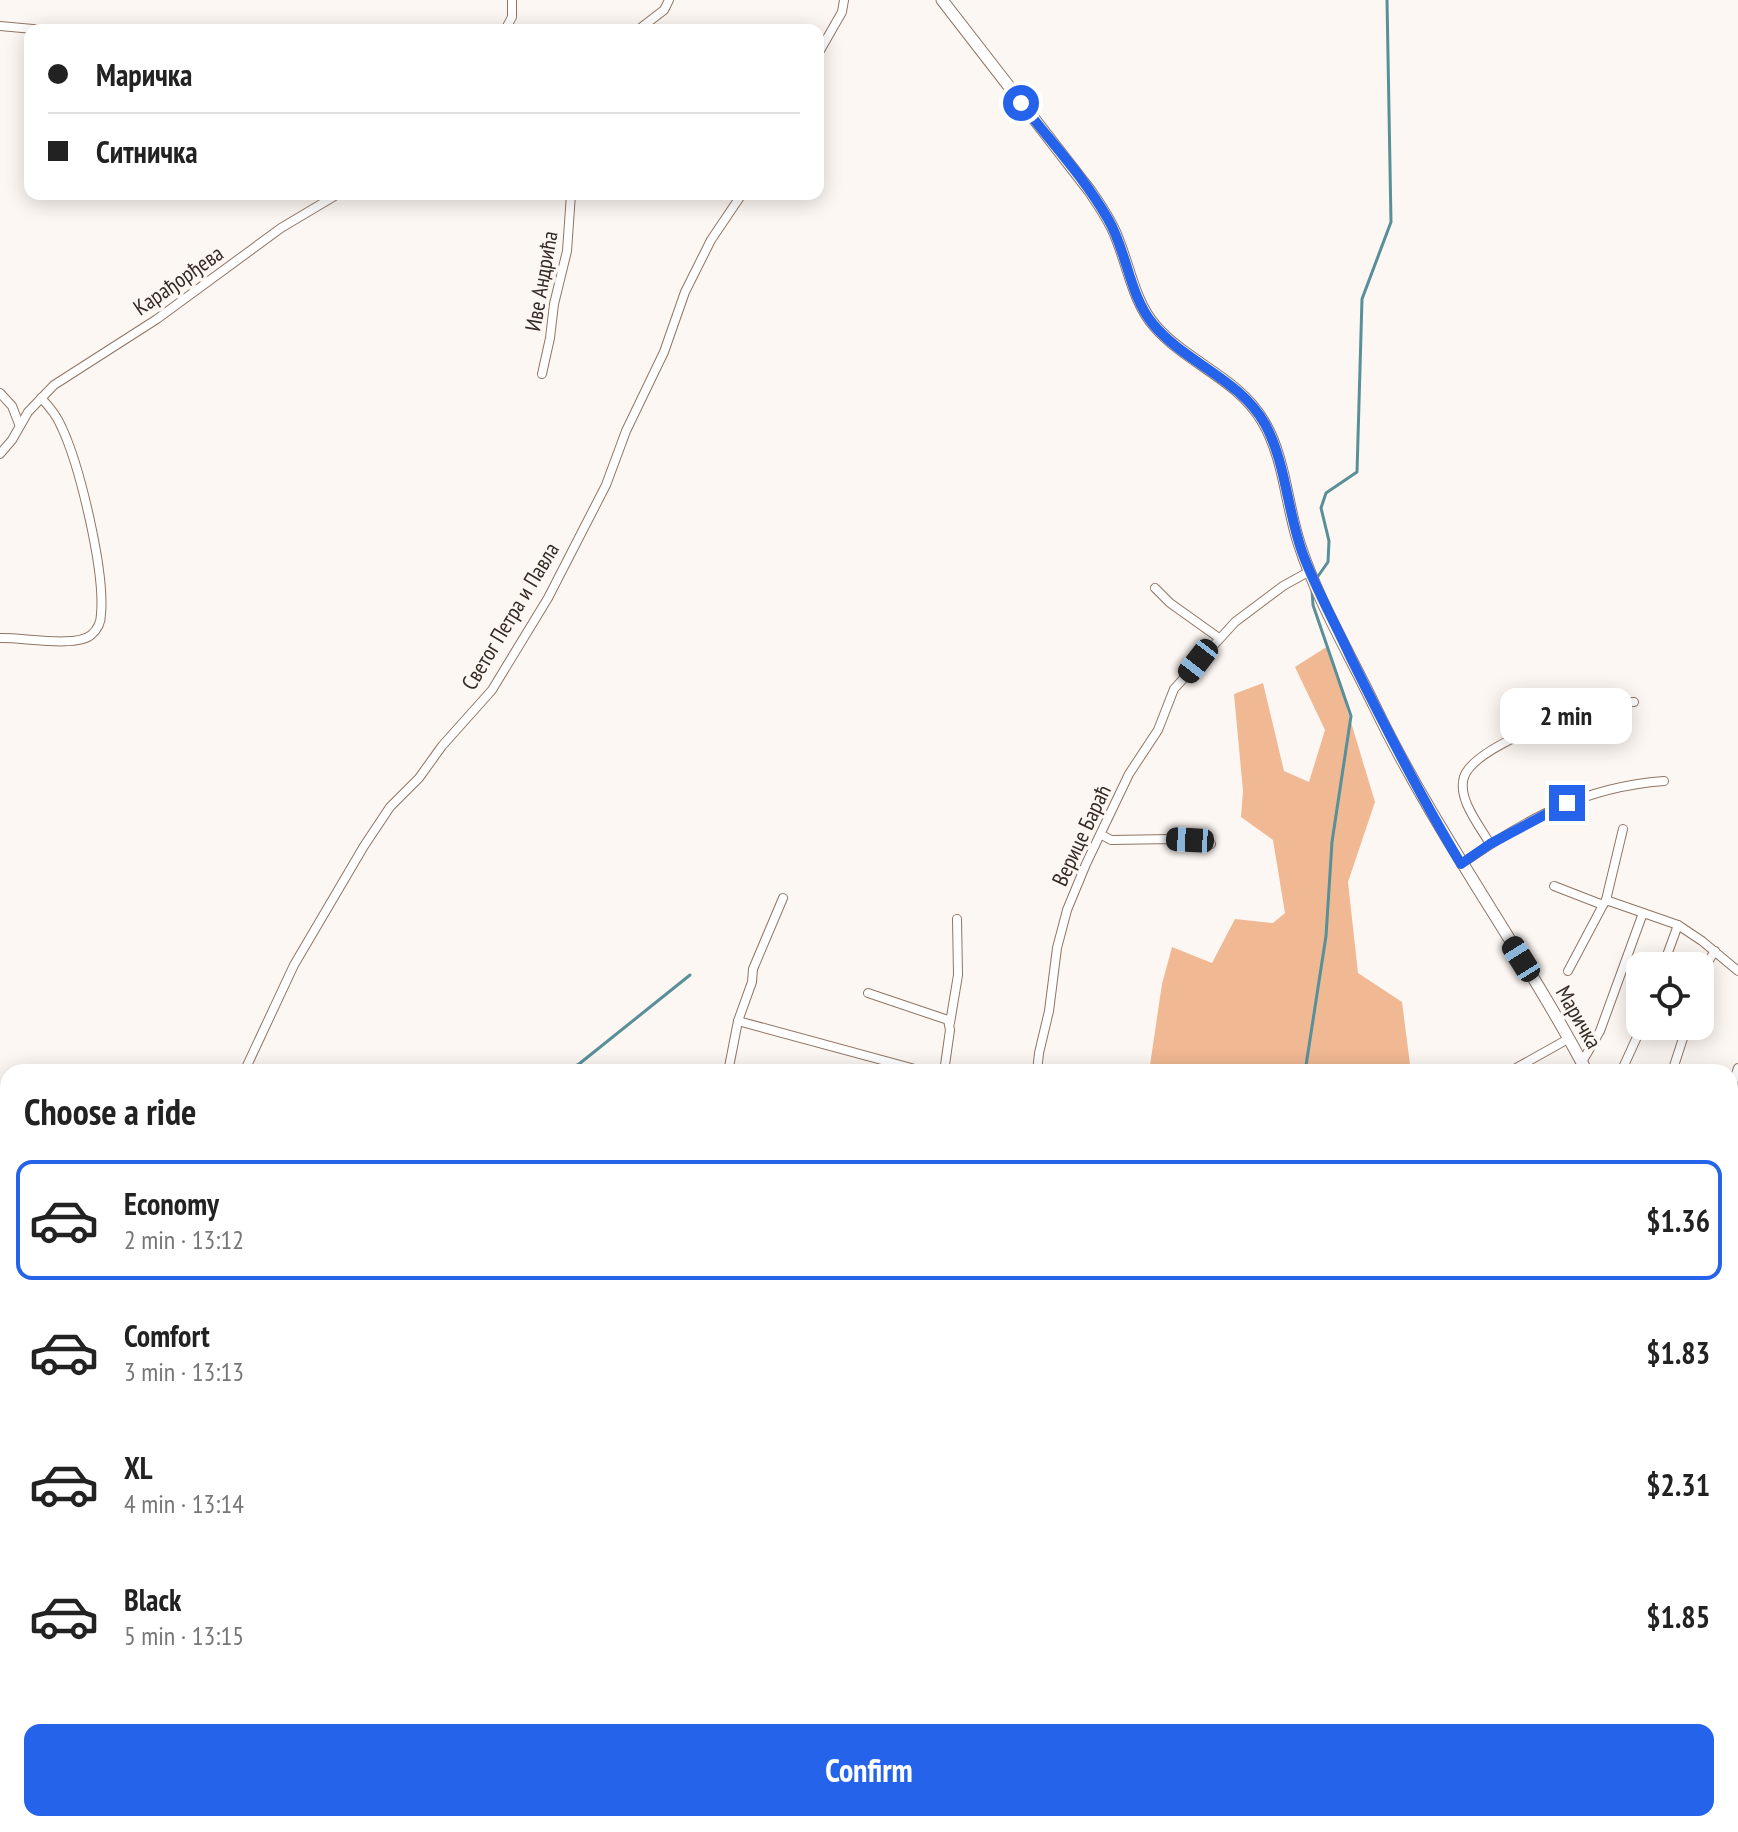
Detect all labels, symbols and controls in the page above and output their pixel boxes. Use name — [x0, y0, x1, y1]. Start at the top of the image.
text: Маричка — [96, 55, 192, 94]
route start — [1003, 85, 1039, 121]
text: Ситничка — [96, 132, 198, 171]
street label: Иве Андрића — [518, 229, 564, 333]
street label: Карађорђева — [128, 239, 228, 321]
street label: Светог Петра и Павла — [455, 537, 565, 695]
car — [1174, 635, 1222, 687]
callout: 2 min — [1501, 687, 1633, 743]
text: 2 min — [1540, 699, 1592, 732]
street label: Верице Бараћ — [1045, 780, 1117, 890]
route end — [1549, 785, 1585, 821]
car — [1165, 827, 1215, 853]
car — [1498, 932, 1544, 986]
map controls — [1626, 952, 1714, 1040]
button: locate — [1626, 952, 1714, 1040]
street label: Маричка — [1550, 981, 1608, 1053]
text: Choose a ride — [24, 1088, 196, 1135]
icon: car — [28, 1184, 100, 1256]
text: Economy — [124, 1184, 219, 1223]
text: $1.36 — [1646, 1201, 1710, 1240]
text: 2 min · 13:12 — [124, 1223, 244, 1256]
icon: car — [28, 1316, 100, 1388]
text: Comfort — [124, 1316, 210, 1355]
text: $1.83 — [1646, 1333, 1710, 1372]
text: 3 min · 13:13 — [124, 1355, 244, 1388]
icon: car — [28, 1448, 100, 1520]
text: XL — [124, 1448, 153, 1487]
text: $2.31 — [1646, 1465, 1710, 1504]
text: 4 min · 13:14 — [124, 1487, 244, 1520]
icon: car — [28, 1580, 100, 1652]
text: Black — [124, 1580, 181, 1619]
text: $1.85 — [1646, 1597, 1710, 1636]
text: 5 min · 13:15 — [124, 1619, 244, 1652]
button: Confirm — [24, 1724, 1714, 1816]

